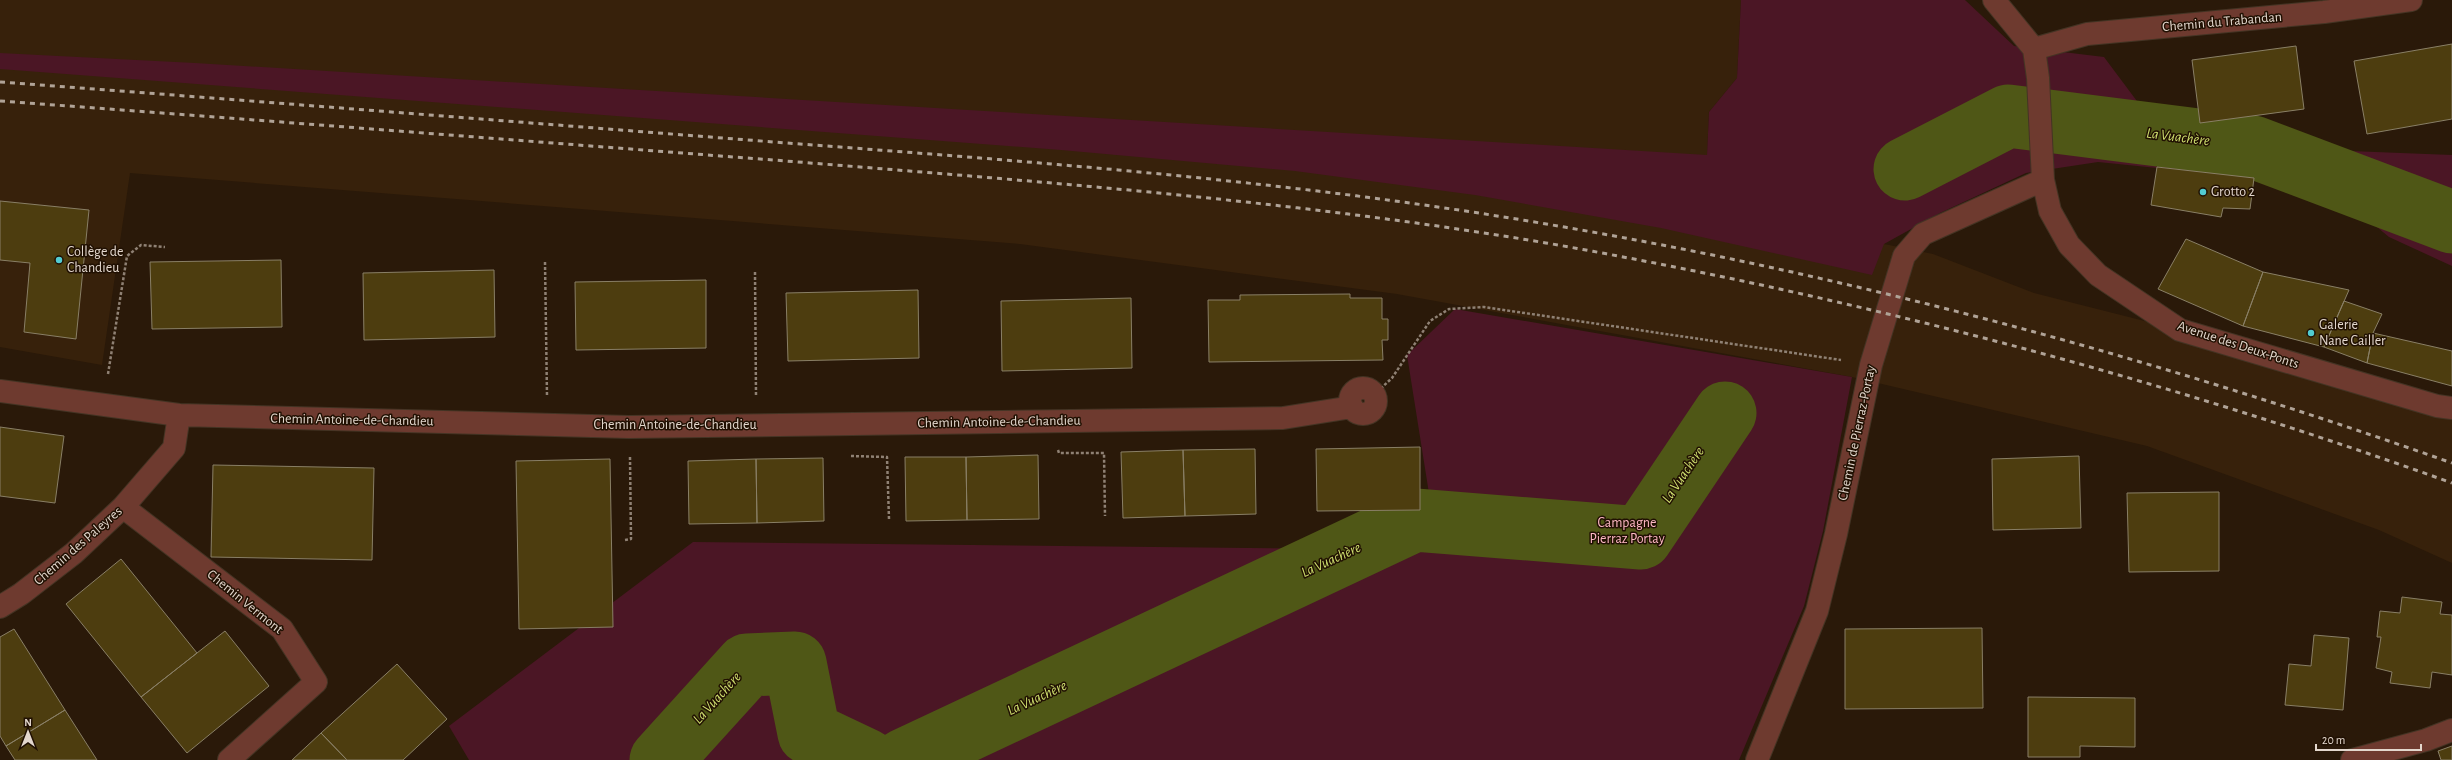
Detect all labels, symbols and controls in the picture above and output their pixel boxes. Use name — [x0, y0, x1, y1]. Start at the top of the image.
street label: Chemin du Trabandan — [2162, 10, 2282, 34]
water label: La Vuachère — [2145, 126, 2211, 148]
place label: Grotto 2 — [2211, 185, 2255, 199]
marker: Grotto 2 — [2198, 187, 2208, 197]
place label: Collège de Chandieu — [67, 245, 123, 275]
marker: Collège de Chandieu — [54, 255, 64, 265]
place label: Galerie Nane Cailler — [2319, 318, 2386, 348]
street label: Avenue des Deux-Ponts — [2176, 319, 2300, 371]
marker: Galerie Nane Cailler — [2306, 328, 2316, 338]
street label: Chemin de Pierraz-Portay — [1836, 364, 1878, 502]
street label: Chemin Antoine-de-Chandieu — [270, 412, 434, 428]
street label: Chemin Antoine-de-Chandieu — [917, 414, 1081, 430]
street label: Chemin Antoine-de-Chandieu — [593, 418, 757, 432]
water label: La Vuachère — [1659, 444, 1707, 506]
street label: Chemin des Paleyres — [31, 504, 125, 588]
park label: Campagne Pierraz Portay — [1589, 516, 1665, 546]
water label: La Vuachère — [1299, 540, 1363, 580]
street label: Chemin Vermont — [204, 567, 286, 637]
water label: La Vuachère — [690, 669, 744, 727]
water label: La Vuachère — [1005, 678, 1069, 718]
north arrow — [8, 712, 48, 752]
text: N — [24, 717, 32, 728]
scale bar — [2316, 726, 2421, 752]
text: 20 m — [2322, 734, 2345, 746]

